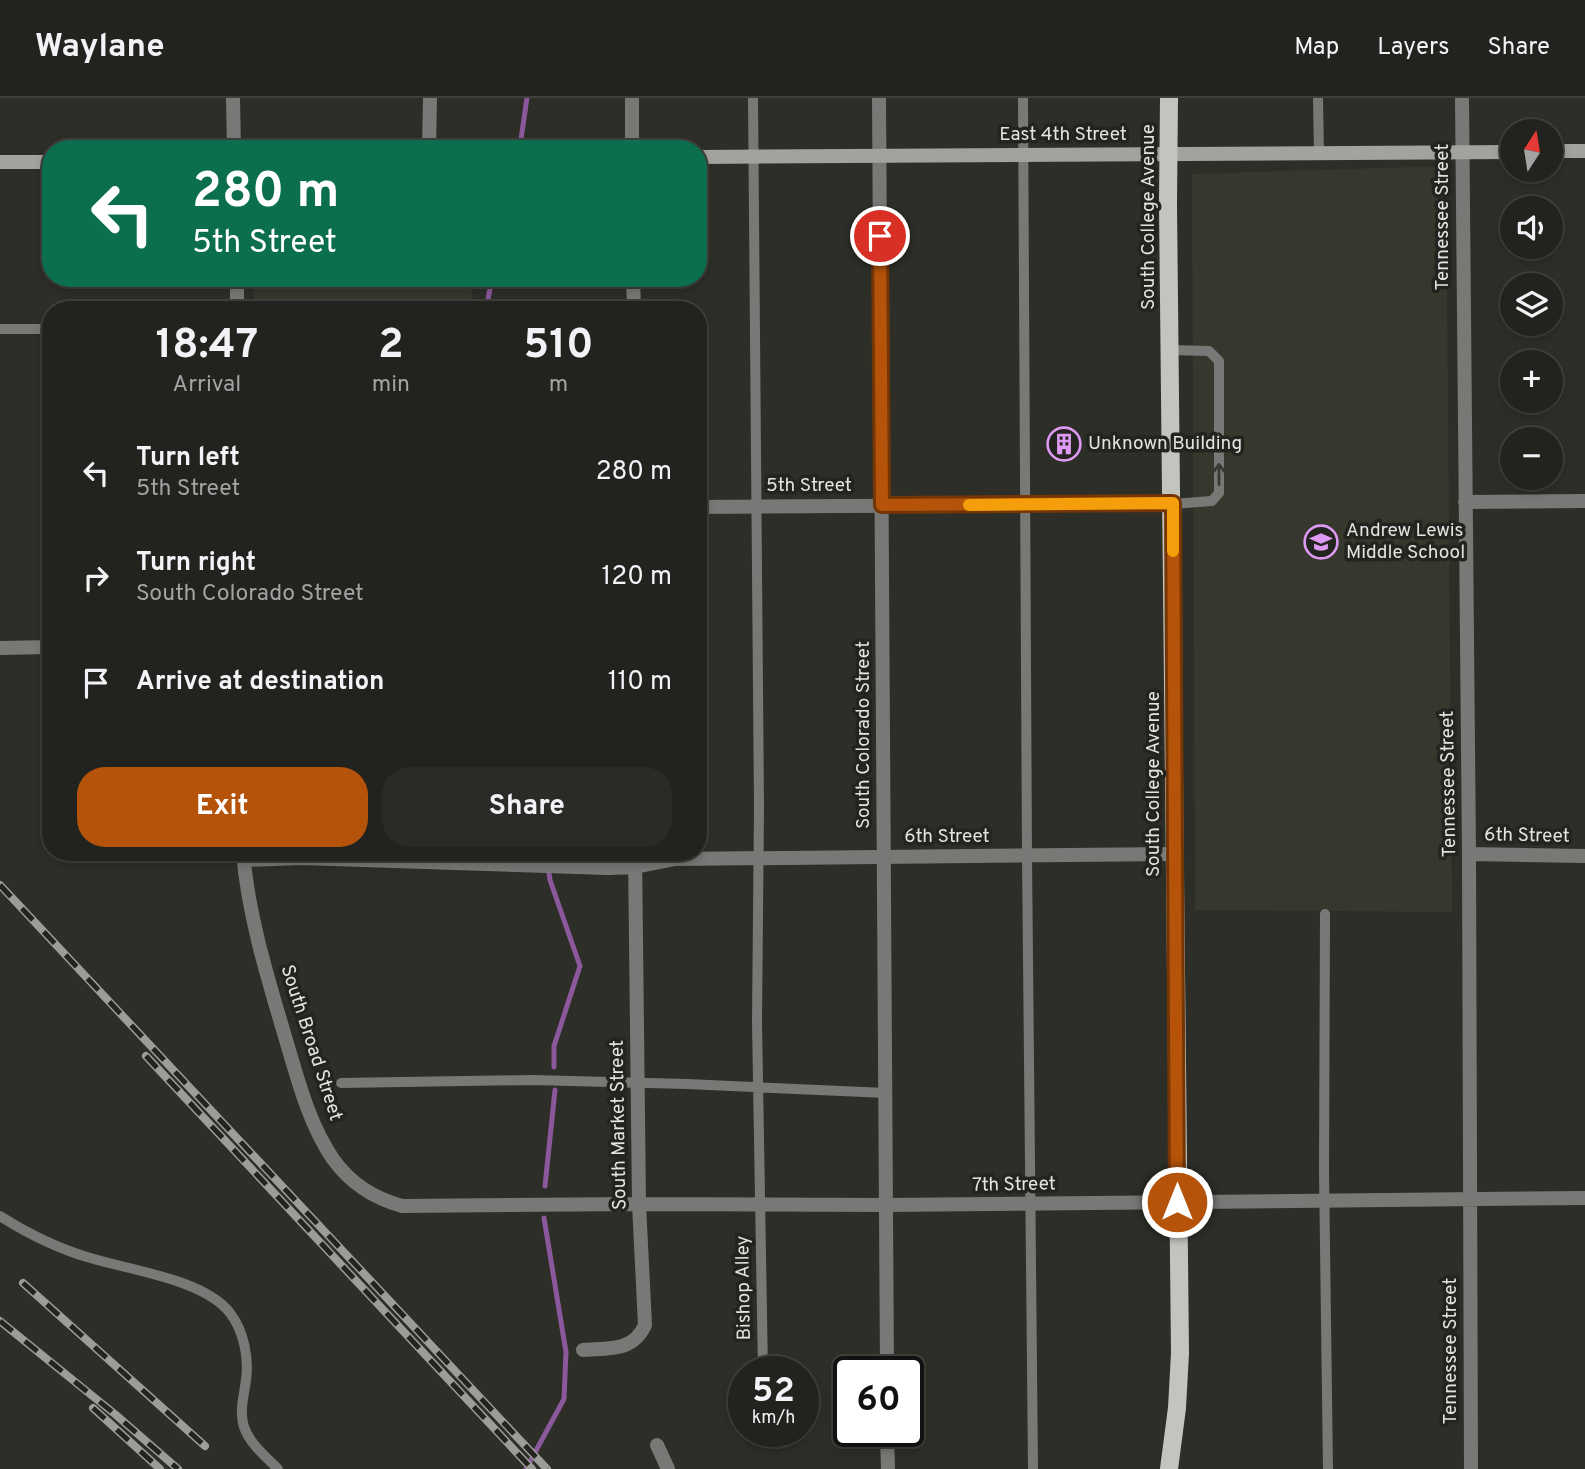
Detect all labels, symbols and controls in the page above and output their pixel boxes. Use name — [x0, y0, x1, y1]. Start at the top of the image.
text: Waylane — [35, 27, 165, 69]
text: Map — [1294, 33, 1339, 63]
text: Layers — [1377, 33, 1449, 63]
text: Share — [1487, 33, 1550, 63]
north arrow — [1500, 119, 1563, 182]
map controls — [1500, 119, 1563, 490]
street label: East 4th Street — [999, 123, 1127, 147]
street label: South College Avenue — [1137, 124, 1161, 310]
street label: Tennessee Street — [1431, 144, 1455, 290]
text: 280 m — [192, 163, 339, 225]
icon: left — [77, 168, 168, 259]
button: sound — [1500, 196, 1563, 259]
pin — [850, 206, 910, 266]
icon: arrive — [861, 217, 899, 255]
text: 5th Street — [192, 224, 337, 264]
button: layers — [1500, 273, 1563, 336]
text: 18:47 — [155, 320, 258, 373]
text: 2 — [378, 320, 404, 373]
text: 510 — [523, 320, 594, 373]
button: + — [1500, 350, 1563, 413]
text: Arrival — [173, 371, 241, 400]
text: min — [372, 371, 410, 400]
text: m — [549, 371, 568, 400]
building icon: Unknown Building — [1045, 425, 1083, 463]
button: − — [1500, 427, 1563, 490]
place label: Unknown Building — [1088, 432, 1242, 456]
text: Turn left — [136, 442, 240, 475]
icon: left — [77, 454, 115, 492]
text: 280 m — [596, 456, 672, 489]
one-way arrow — [1212, 463, 1226, 486]
street label: 5th Street — [766, 474, 852, 498]
text: 5th Street — [136, 475, 240, 504]
place label: Andrew Lewis Middle School — [1346, 519, 1465, 565]
school or university icon: Andrew Lewis Middle School — [1302, 523, 1340, 561]
text: Turn right — [136, 547, 256, 580]
icon: right — [77, 559, 115, 597]
text: 120 m — [602, 561, 672, 594]
text: South Colorado Street — [136, 580, 364, 609]
street label: South Colorado Street — [852, 641, 876, 829]
icon: arrive — [77, 664, 115, 702]
text: Arrive at destination — [136, 666, 384, 699]
text: 110 m — [608, 666, 672, 699]
street label: South College Avenue — [1142, 691, 1166, 877]
street label: Tennessee Street — [1436, 710, 1462, 858]
button: Exit — [77, 767, 368, 847]
button: Share — [382, 767, 672, 847]
street label: 6th Street — [1484, 823, 1570, 849]
street label: 6th Street — [904, 825, 990, 849]
street label: South Broad Street — [275, 962, 347, 1124]
street label: South Market Street — [606, 1040, 632, 1210]
position arrow — [1140, 1165, 1214, 1239]
street label: 7th Street — [972, 1172, 1056, 1198]
street label: Bishop Alley — [731, 1235, 757, 1341]
street label: Tennessee Street — [1439, 1278, 1463, 1424]
speed limit sign: 60 — [833, 1356, 924, 1447]
text: 52 — [752, 1370, 795, 1414]
text: km/h — [752, 1407, 795, 1430]

